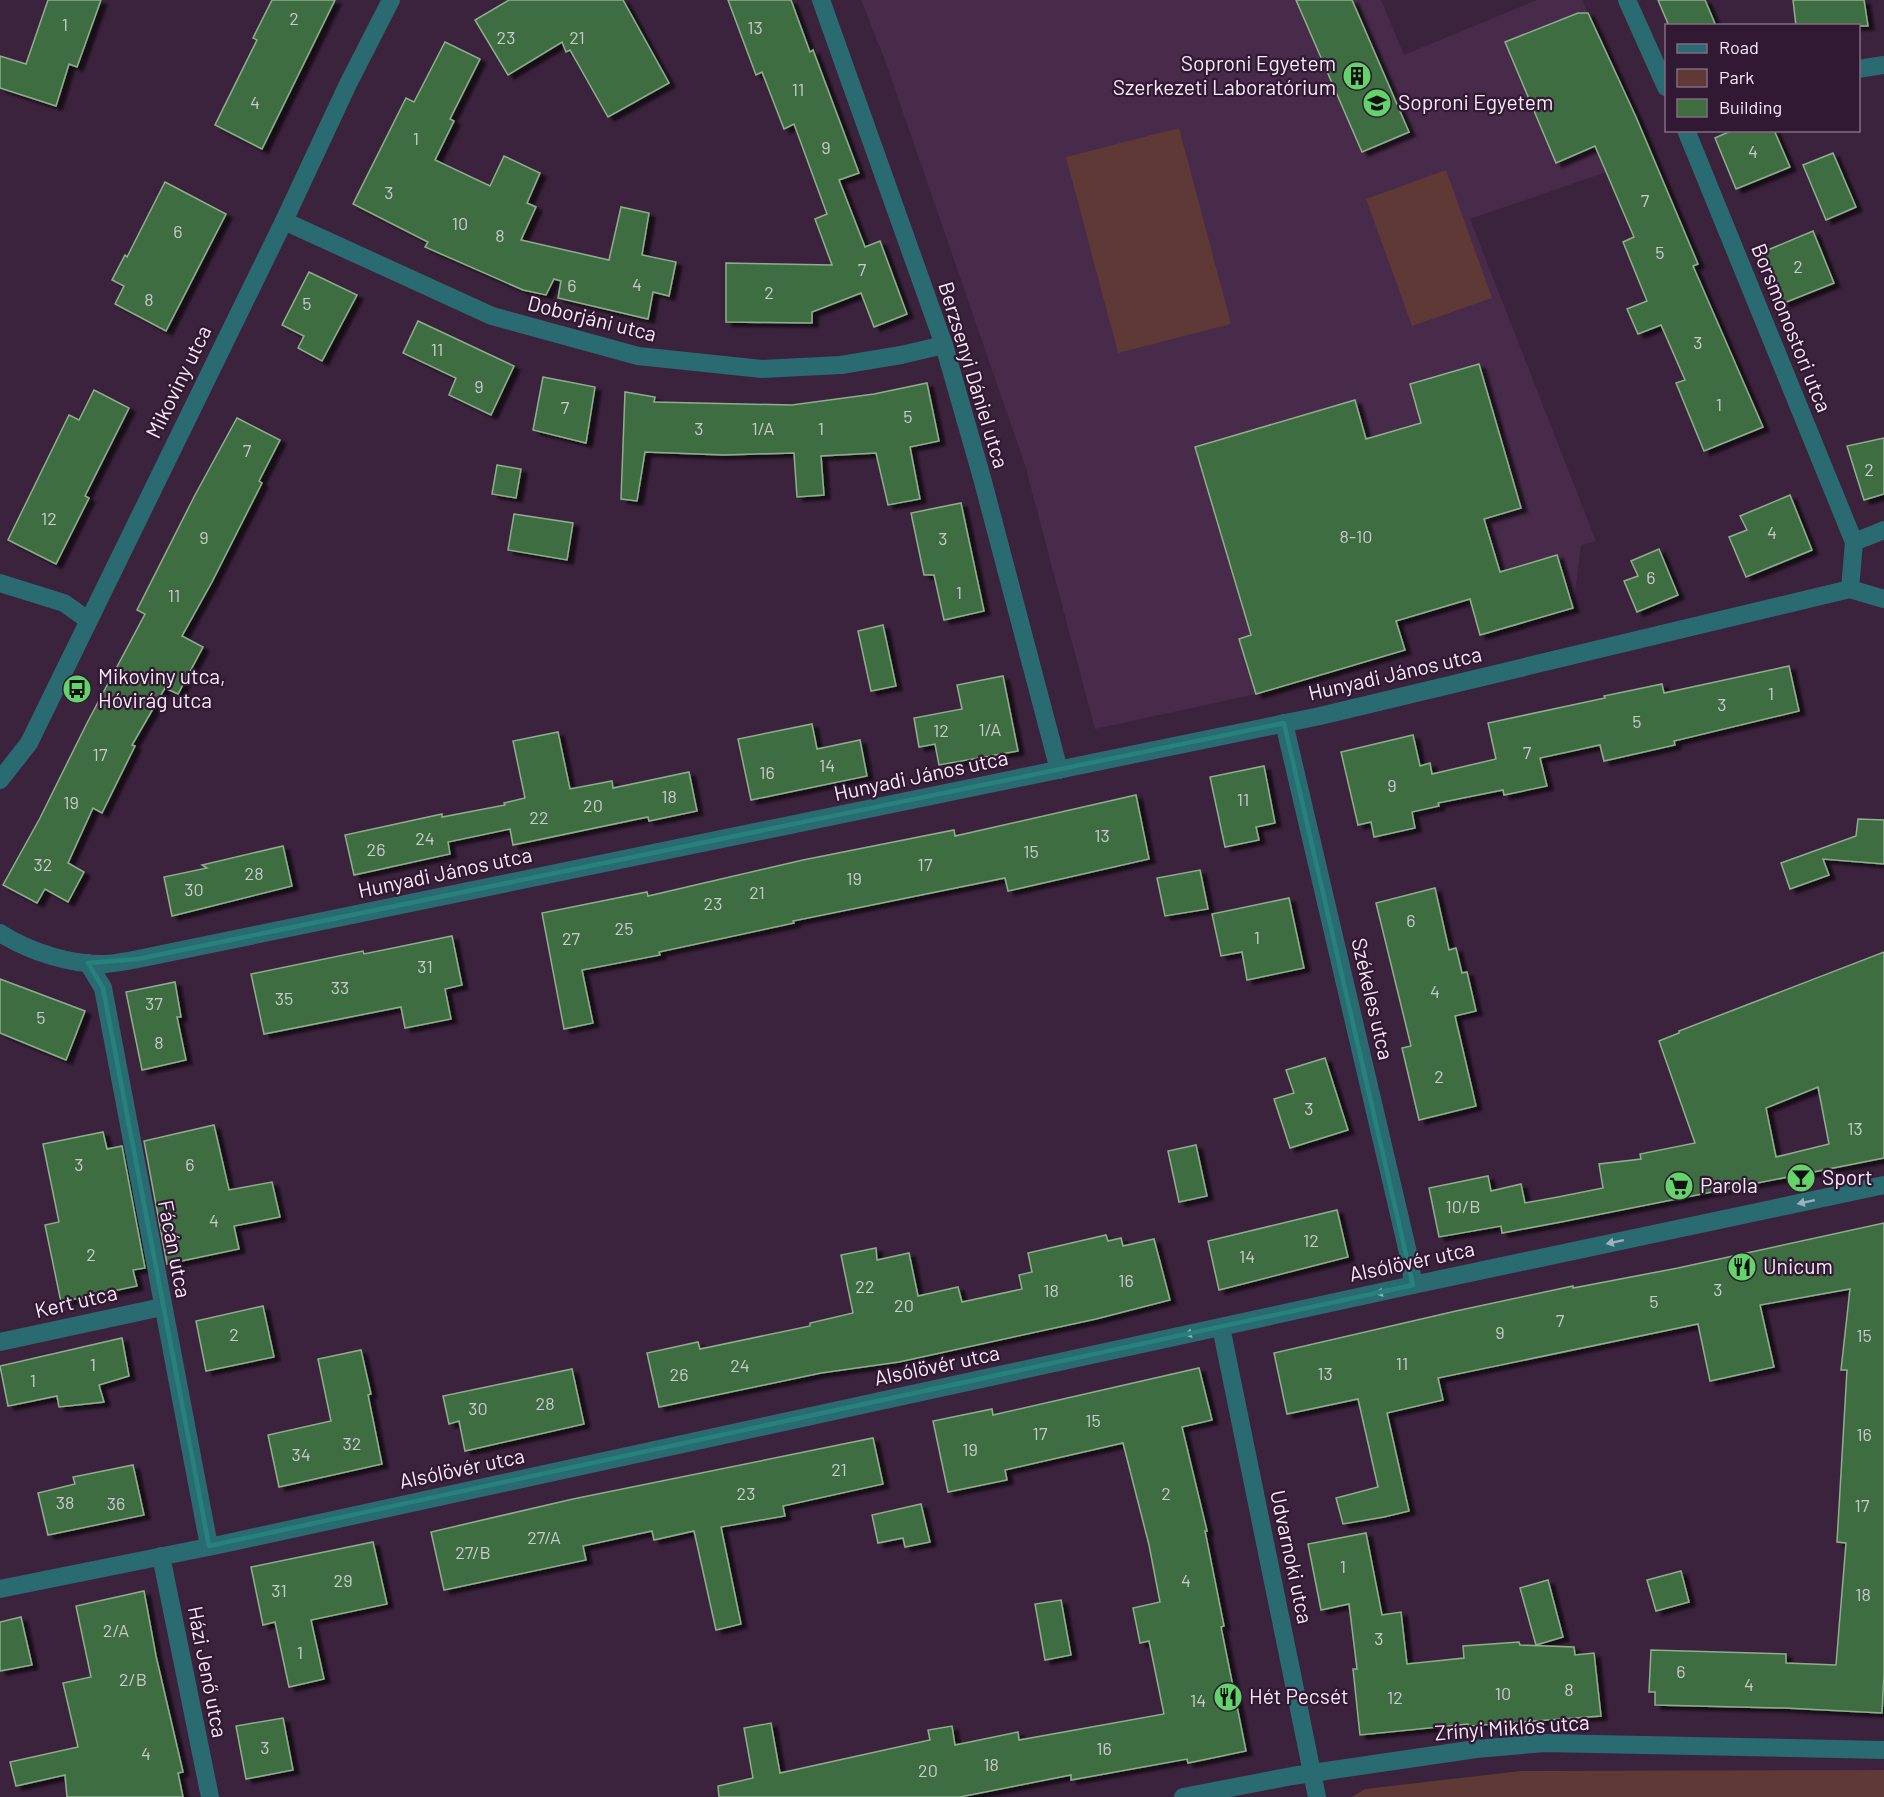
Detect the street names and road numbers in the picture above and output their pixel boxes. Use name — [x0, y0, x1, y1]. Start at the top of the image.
street label: Borsmonostori utca — [1747, 239, 1838, 416]
street label: Berzsenyi Dániel utca — [934, 278, 1015, 471]
street label: Doborjáni utca — [525, 289, 659, 346]
street label: Mikoviny utca — [140, 321, 216, 442]
street label: Hunyadi János utca — [1305, 640, 1484, 705]
street label: Hunyadi János utca — [831, 744, 1010, 805]
street label: Hunyadi János utca — [355, 841, 534, 902]
street label: Székeles utca — [1347, 935, 1400, 1062]
street label: Fácán utca — [154, 1198, 197, 1300]
street label: Alsólövér utca — [1347, 1235, 1477, 1286]
street label: Kert utca — [32, 1279, 119, 1322]
street label: Alsólövér utca — [872, 1339, 1002, 1390]
street label: Alsólövér utca — [397, 1442, 527, 1493]
street label: Udvarnoki utca — [1266, 1488, 1319, 1626]
street label: Házi Jenő utca — [183, 1604, 233, 1740]
street label: Zrínyi Miklós utca — [1433, 1709, 1590, 1744]

